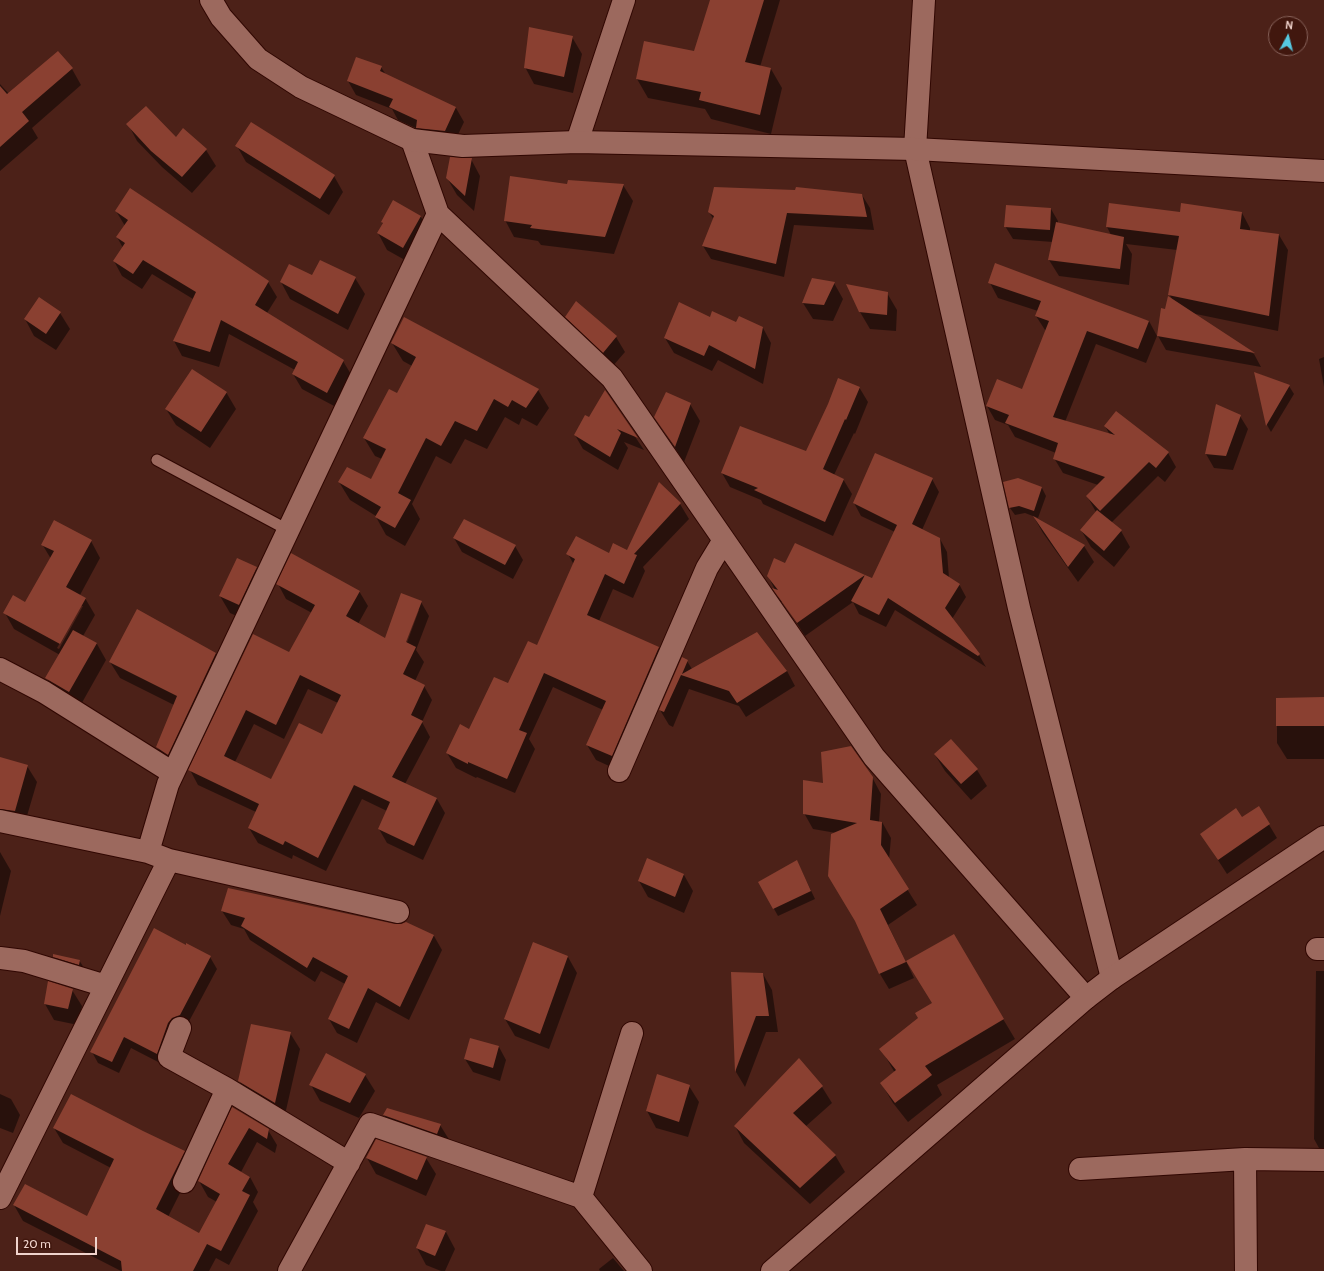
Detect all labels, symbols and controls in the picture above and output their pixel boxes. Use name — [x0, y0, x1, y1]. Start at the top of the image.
north arrow — [1268, 16, 1308, 56]
text: N — [1285, 18, 1294, 33]
scale bar — [18, 1229, 99, 1255]
text: 20 m — [23, 1236, 51, 1251]

